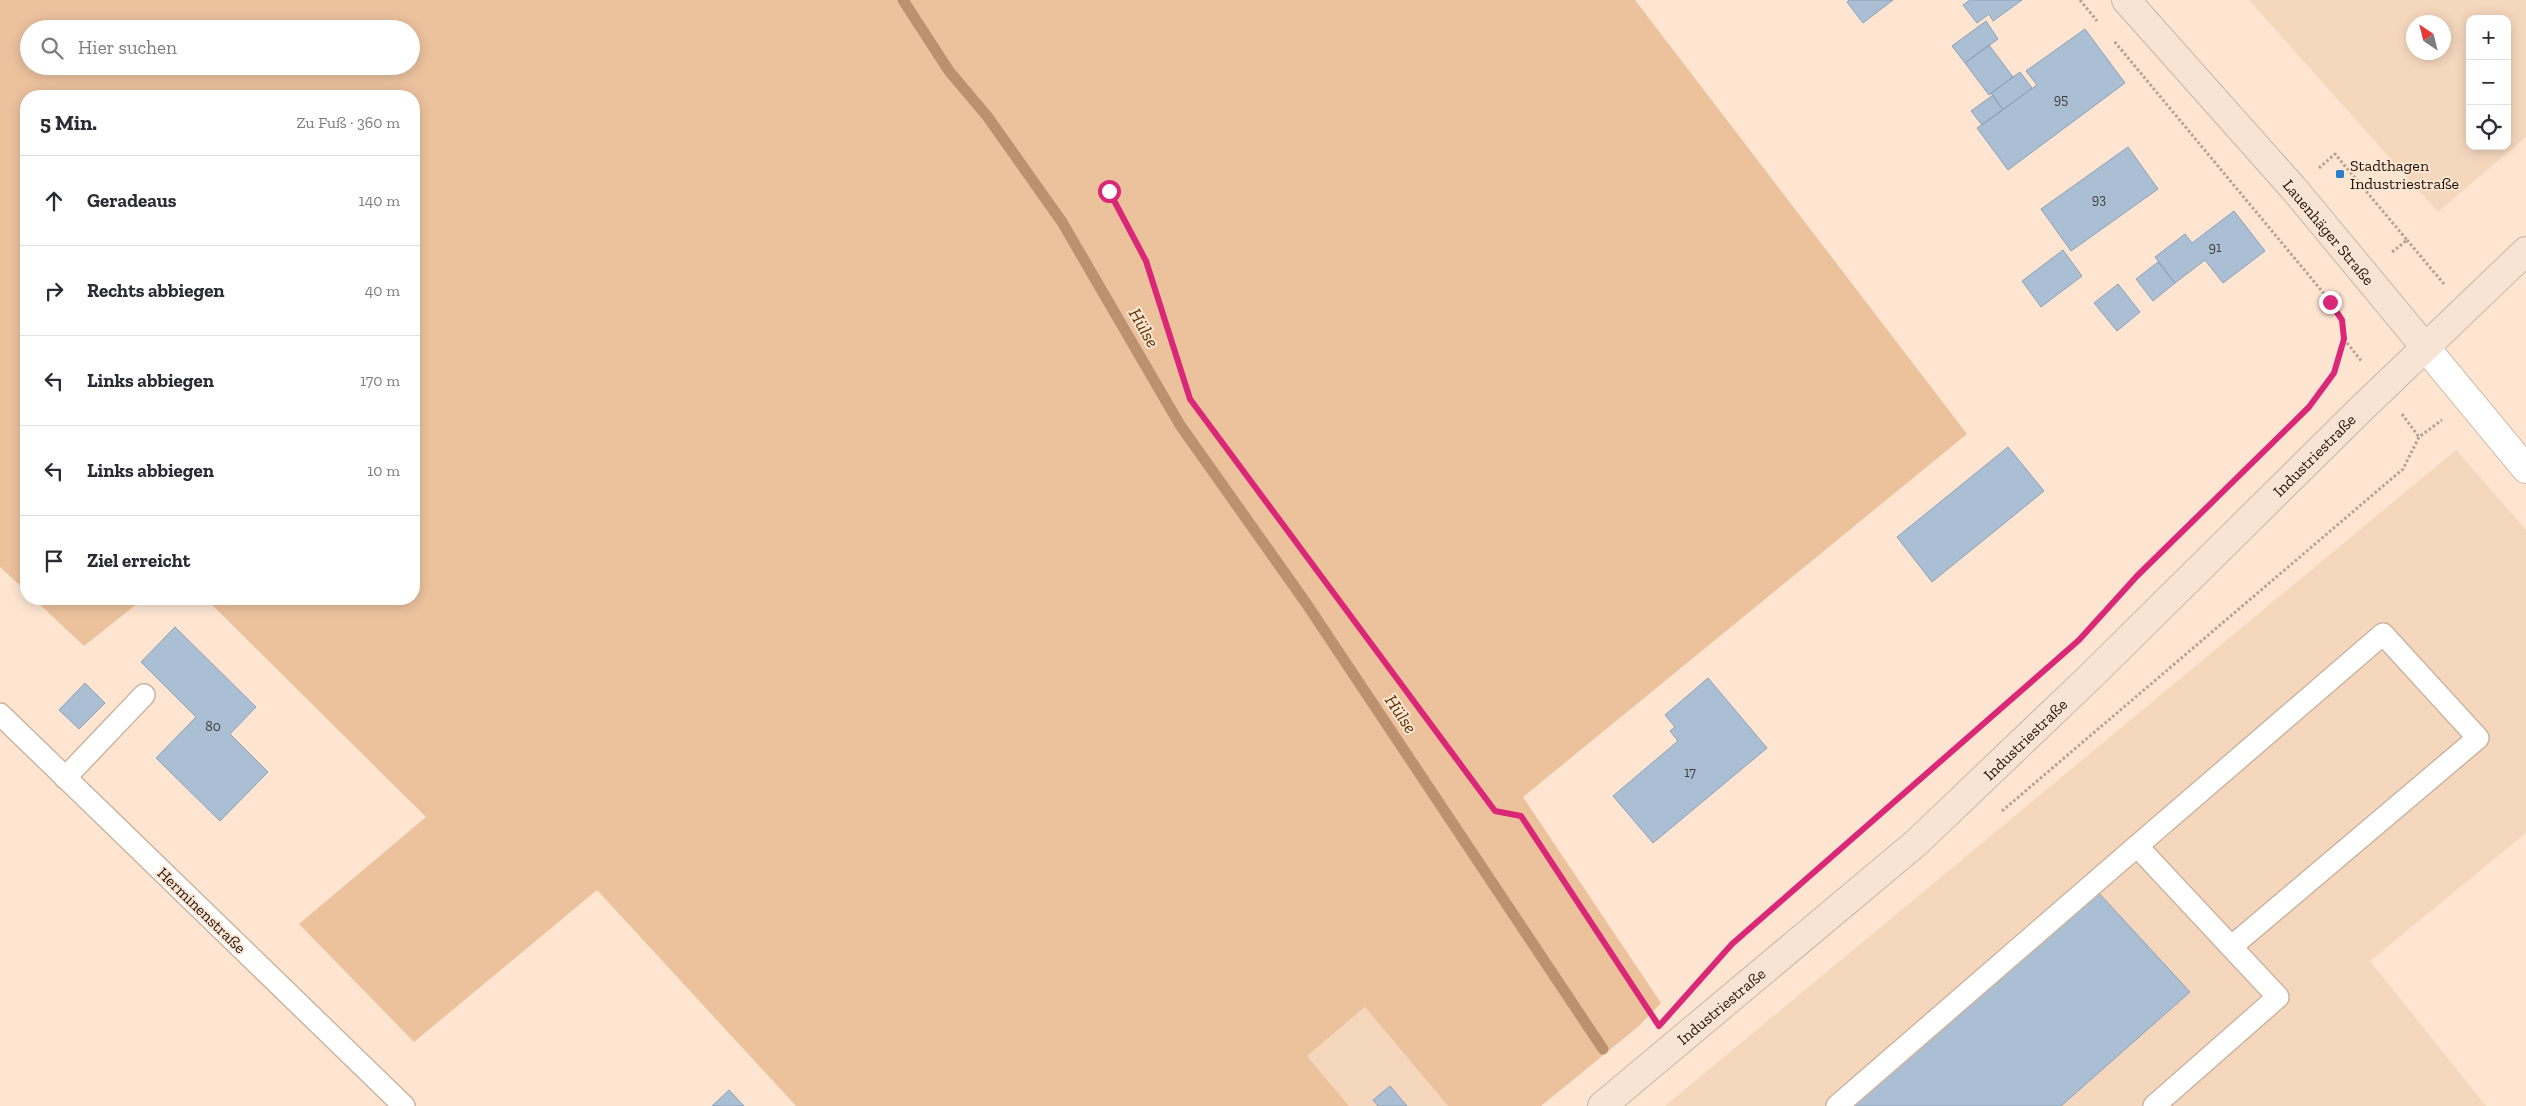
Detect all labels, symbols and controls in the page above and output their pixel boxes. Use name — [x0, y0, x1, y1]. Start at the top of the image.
north arrow — [2406, 15, 2451, 60]
map controls — [2466, 15, 2511, 150]
button: + — [2466, 15, 2511, 60]
search box — [20, 20, 420, 75]
icon: search — [38, 34, 66, 62]
text: Hier suchen — [78, 36, 177, 59]
button: − — [2466, 60, 2511, 105]
house number: 95 — [2054, 91, 2068, 108]
button: locate — [2466, 105, 2511, 150]
text: 5 Min. — [40, 110, 97, 135]
text: Zu Fuß · 360 m — [296, 113, 400, 132]
place label: Stadthagen Industriestraße — [2350, 156, 2459, 193]
marker: Stadthagen Industriestraße — [2334, 168, 2346, 180]
street label: Lauenhäger Straße — [2279, 176, 2378, 289]
route start — [1098, 180, 1121, 203]
icon: ahead — [40, 187, 68, 215]
text: Geradeaus — [87, 189, 177, 212]
text: 140 m — [359, 191, 400, 210]
house number: 93 — [2092, 191, 2106, 208]
house number: 91 — [2209, 239, 2222, 256]
icon: right — [40, 277, 68, 305]
text: Rechts abbiegen — [87, 279, 225, 302]
text: 40 m — [365, 281, 400, 300]
route end — [2319, 291, 2342, 314]
water label: Hülse — [1124, 304, 1164, 352]
icon: left — [40, 367, 68, 395]
text: Links abbiegen — [87, 369, 214, 392]
text: 170 m — [360, 371, 400, 390]
street label: Industriestraße — [2269, 410, 2360, 501]
icon: left — [40, 457, 68, 485]
text: Links abbiegen — [87, 459, 214, 482]
text: 10 m — [367, 461, 400, 480]
icon: arrive — [40, 547, 68, 575]
text: Ziel erreicht — [87, 549, 190, 572]
water label: Hülse — [1380, 690, 1422, 738]
street label: Industriestraße — [1980, 695, 2071, 784]
house number: 80 — [205, 718, 221, 735]
house number: 17 — [1684, 764, 1696, 781]
street label: Herminenstraße — [154, 863, 250, 957]
street label: Industriestraße — [1673, 964, 1769, 1049]

